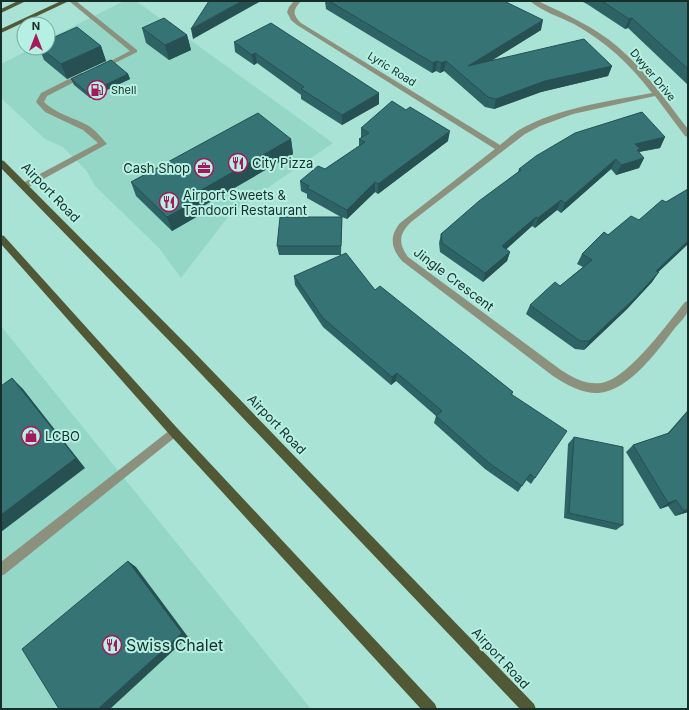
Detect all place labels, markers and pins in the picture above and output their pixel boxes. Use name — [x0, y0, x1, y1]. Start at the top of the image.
fuel station icon: Shell — [86, 79, 108, 101]
place label: Shell — [111, 83, 136, 97]
restaurant icon: City Pizza — [227, 152, 249, 174]
place label: City Pizza — [252, 155, 313, 171]
office icon: Cash Shop — [193, 157, 215, 179]
place label: Cash Shop — [123, 160, 190, 176]
place label: Airport Sweets & Tandoori Restaurant — [183, 187, 307, 218]
restaurant icon: Airport Sweets & Tandoori Restaurant — [158, 191, 180, 213]
shop icon: LCBO — [20, 425, 42, 447]
place label: LCBO — [45, 428, 80, 444]
restaurant icon: Swiss Chalet — [101, 634, 123, 656]
place label: Swiss Chalet — [126, 635, 223, 655]

